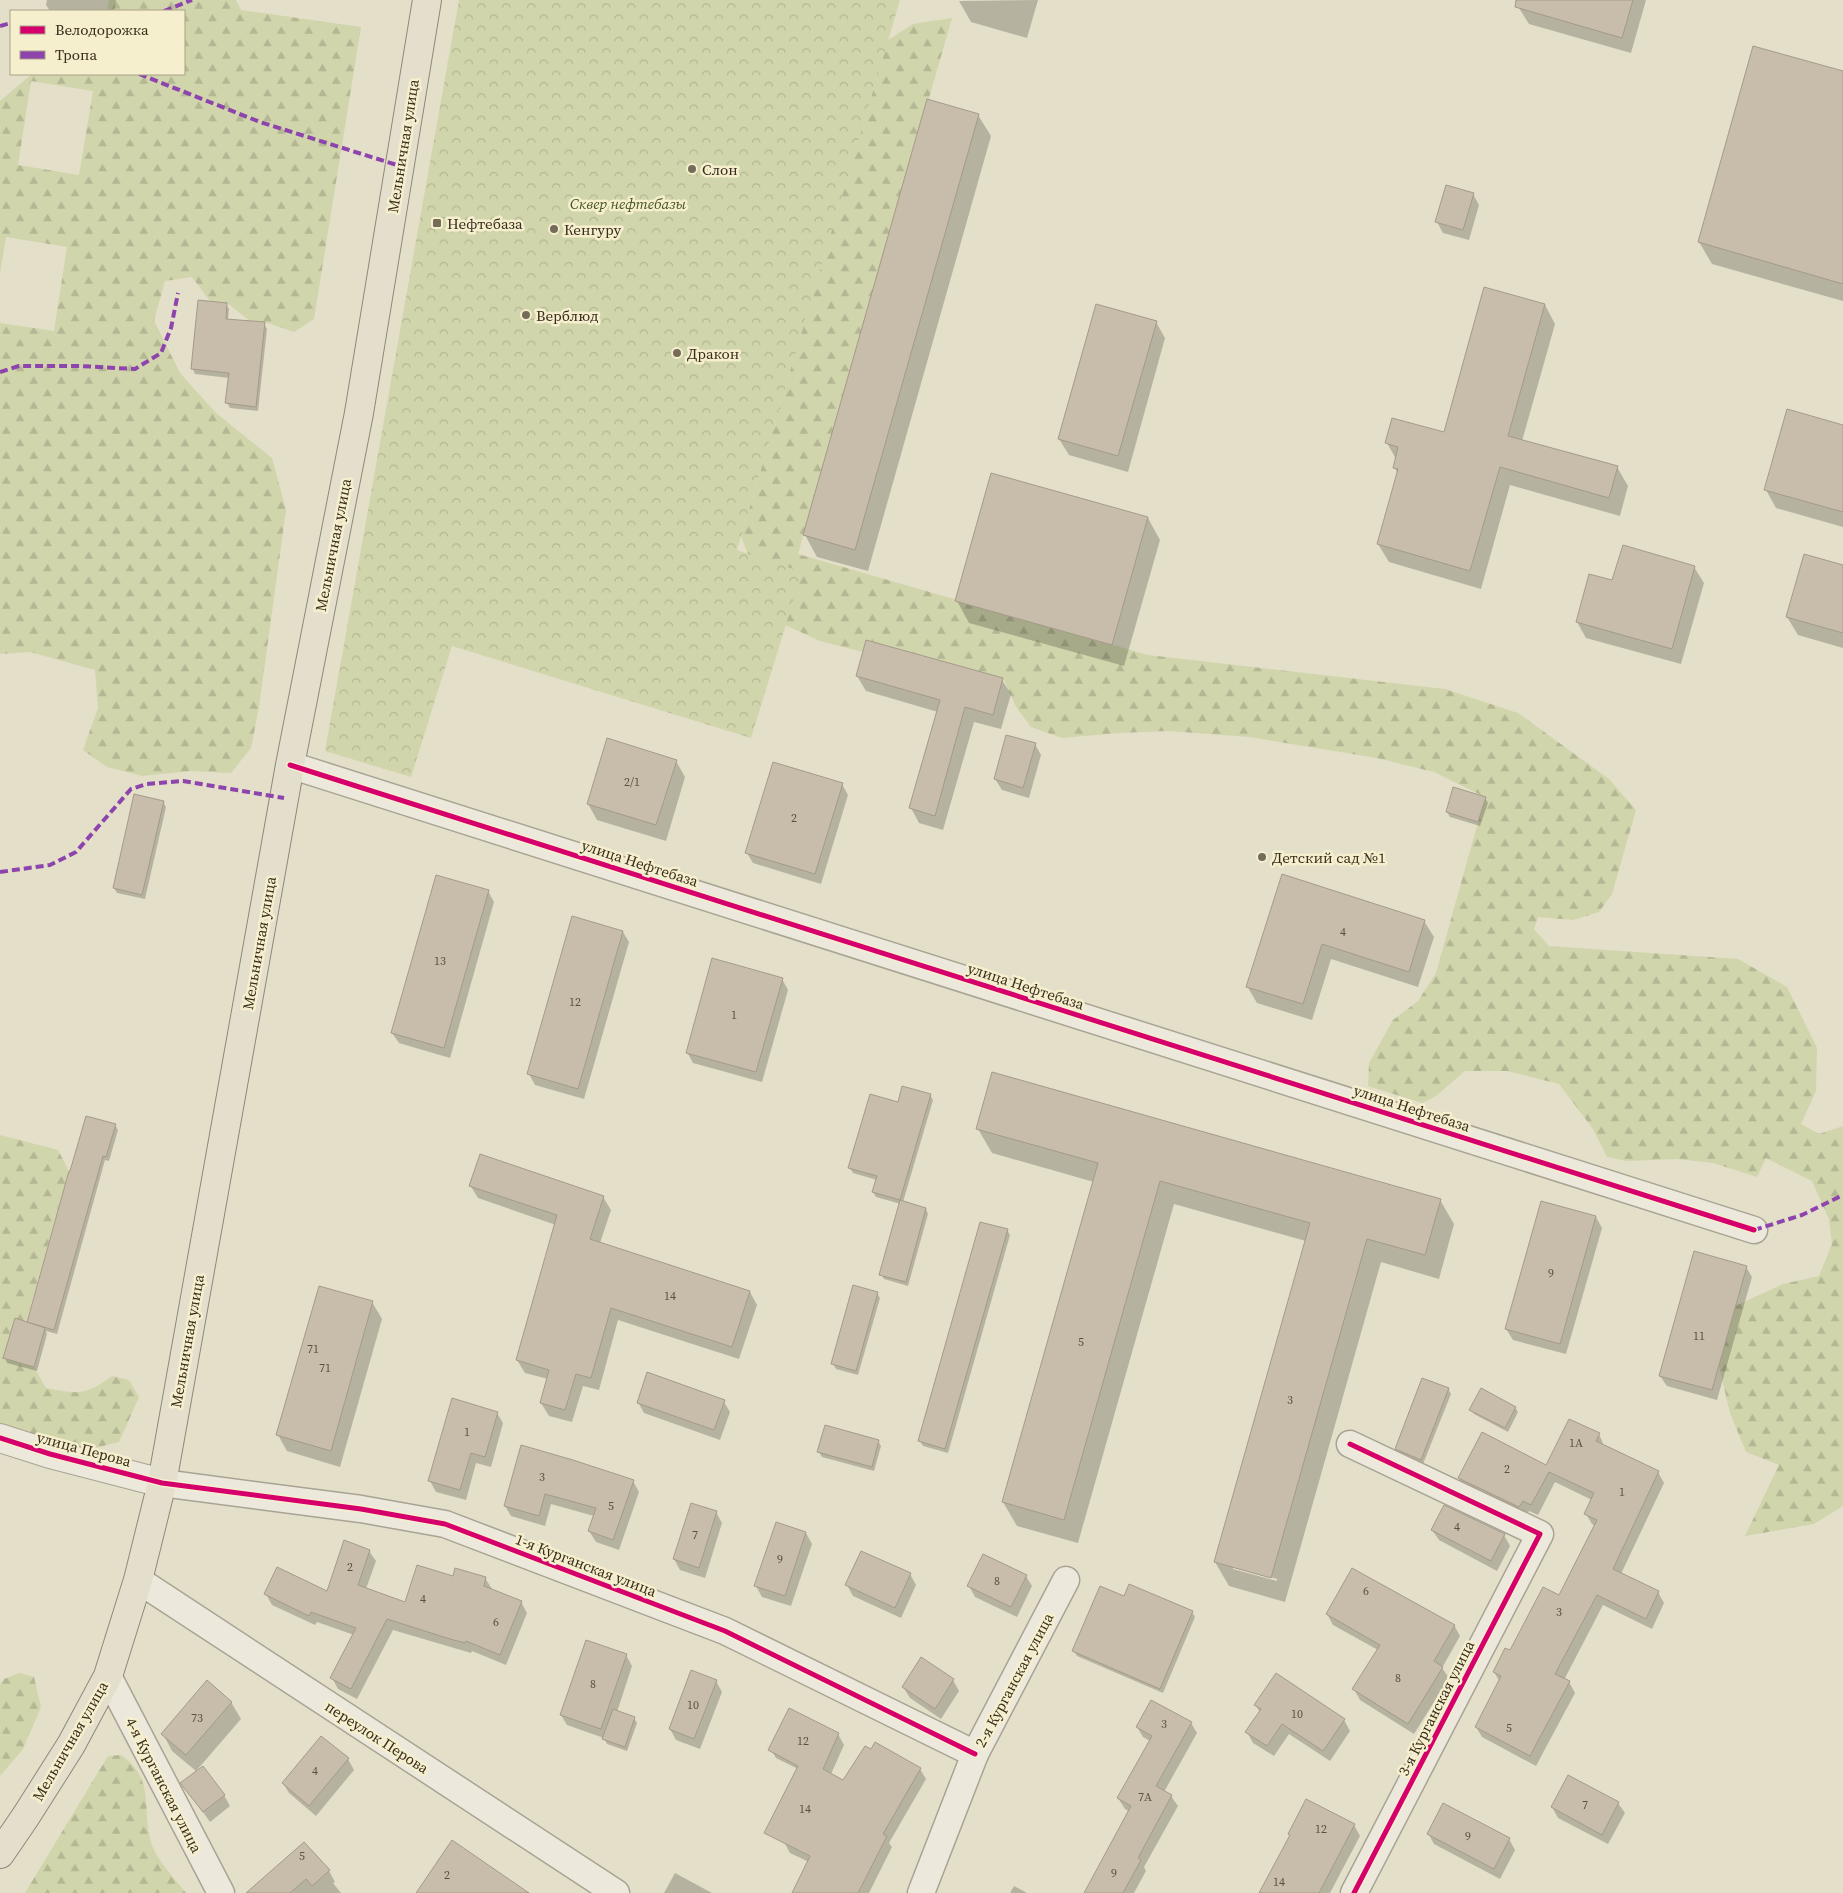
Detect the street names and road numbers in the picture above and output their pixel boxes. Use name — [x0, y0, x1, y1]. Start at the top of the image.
street label: Мельничная улица — [382, 77, 424, 214]
street label: Мельничная улица — [310, 476, 356, 613]
street label: улица Нефтебаза — [579, 834, 701, 892]
street label: Мельничная улица — [237, 874, 281, 1011]
street label: улица Нефтебаза — [965, 957, 1087, 1015]
street label: улица Нефтебаза — [1351, 1079, 1473, 1137]
street label: Мельничная улица — [165, 1272, 209, 1409]
street label: улица Перова — [34, 1426, 134, 1472]
street label: 1-я Курганская улица — [512, 1528, 660, 1602]
street label: 2-я Курганская улица — [970, 1609, 1059, 1751]
street label: 3-я Курганская улица — [1393, 1636, 1479, 1779]
street label: Мельничная улица — [27, 1677, 113, 1805]
street label: переулок Перова — [321, 1696, 433, 1779]
street label: 4-я Курганская улица — [121, 1714, 207, 1857]

